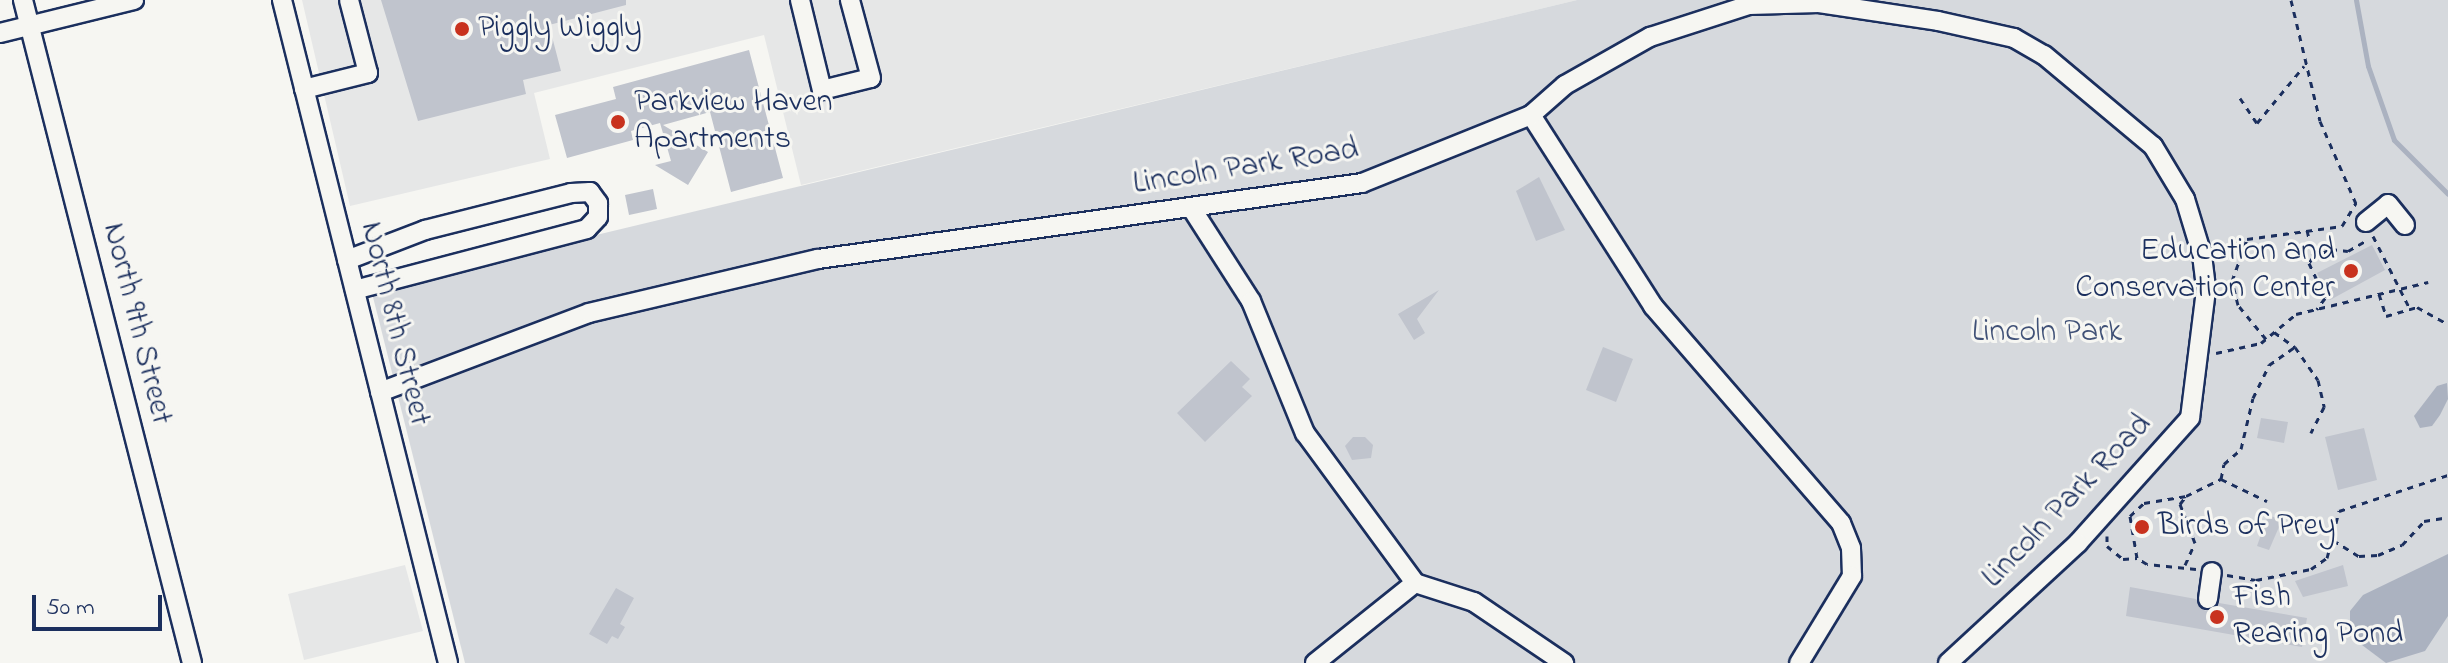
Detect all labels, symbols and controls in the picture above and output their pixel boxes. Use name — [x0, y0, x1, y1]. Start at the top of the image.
place label: Piggly Wiggly — [478, 10, 642, 48]
marker: Piggly Wiggly — [453, 20, 471, 38]
place label: Parkview Haven Apartments — [634, 85, 833, 160]
marker: Parkview Haven Apartments — [609, 113, 627, 131]
street label: Lincoln Park Road — [1130, 131, 1362, 205]
street label: North 8th Street — [350, 218, 438, 430]
street label: North 9th Street — [92, 219, 180, 429]
place label: Education and Conservation Center — [2075, 234, 2335, 309]
marker: Education and Conservation Center — [2342, 262, 2360, 280]
park label: Lincoln Park — [1972, 314, 2122, 352]
street label: Lincoln Park Road — [1975, 407, 2161, 597]
place label: Birds of Prey — [2158, 508, 2336, 546]
marker: Birds of Prey — [2133, 518, 2151, 536]
scale bar — [36, 579, 166, 629]
place label: Fish Rearing Pond — [2233, 580, 2403, 655]
text: 50 m — [46, 591, 95, 626]
marker: Fish Rearing Pond — [2208, 608, 2226, 626]

